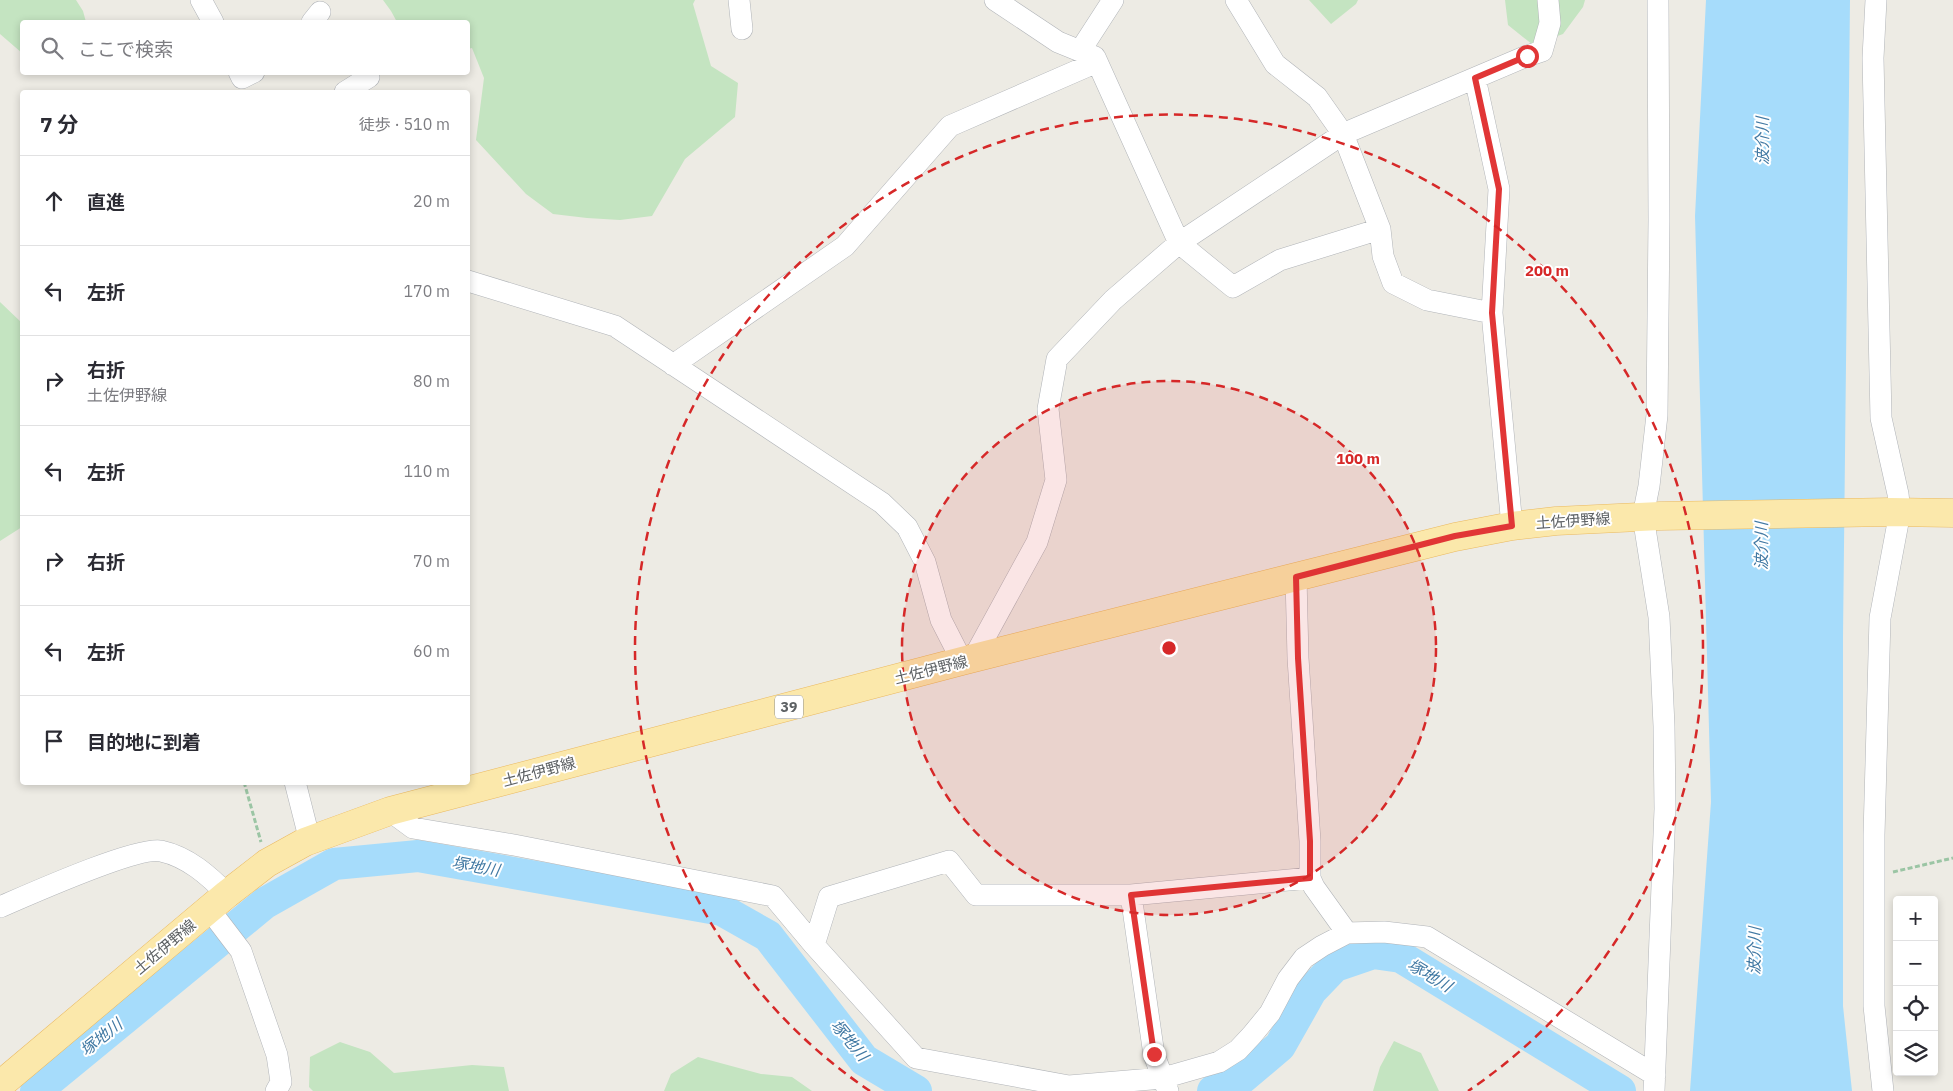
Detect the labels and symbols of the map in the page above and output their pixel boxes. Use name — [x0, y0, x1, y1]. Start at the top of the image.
route start — [1516, 45, 1539, 68]
water label: 波介川 — [1752, 115, 1772, 165]
text: 200 m — [1525, 261, 1569, 280]
text: 100 m — [1336, 449, 1380, 468]
street label: 土佐伊野線 — [1535, 508, 1611, 533]
water label: 波介川 — [1751, 520, 1771, 570]
centre of rings — [1160, 639, 1178, 657]
street label: 土佐伊野線 — [892, 651, 970, 688]
road number: 39 — [775, 696, 803, 719]
street label: 土佐伊野線 — [500, 753, 578, 790]
water label: 塚地川 — [451, 852, 503, 880]
street label: 土佐伊野線 — [130, 915, 200, 978]
water label: 波介川 — [1744, 925, 1764, 975]
water label: 塚地川 — [1404, 954, 1457, 997]
water label: 塚地川 — [76, 1013, 127, 1060]
water label: 塚地川 — [827, 1015, 874, 1066]
route end — [1143, 1043, 1166, 1066]

